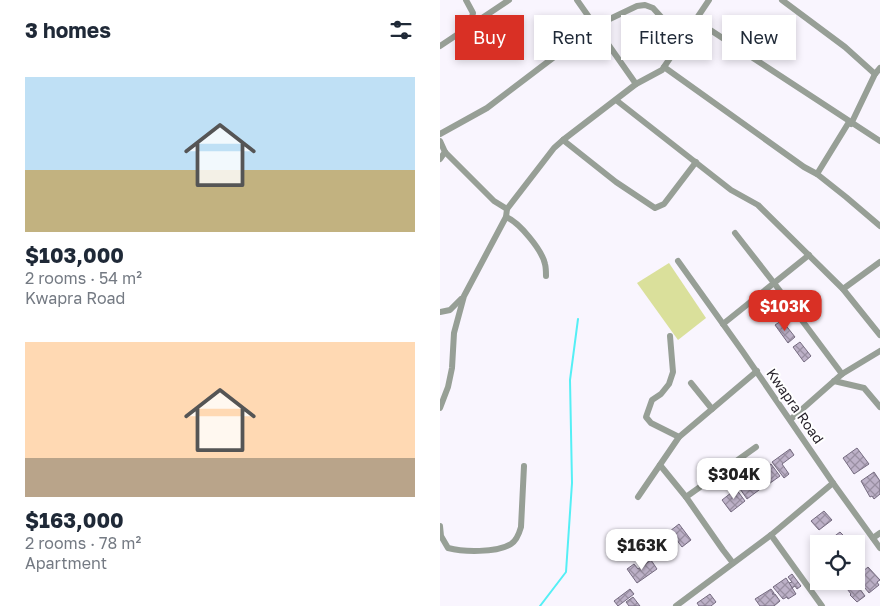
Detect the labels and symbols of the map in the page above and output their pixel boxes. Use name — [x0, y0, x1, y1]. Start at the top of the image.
pin: $103K — [750, 290, 820, 332]
street label: Kwapra Road — [763, 365, 828, 447]
pin: $304K — [699, 458, 769, 500]
pin: $163K — [607, 528, 677, 571]

